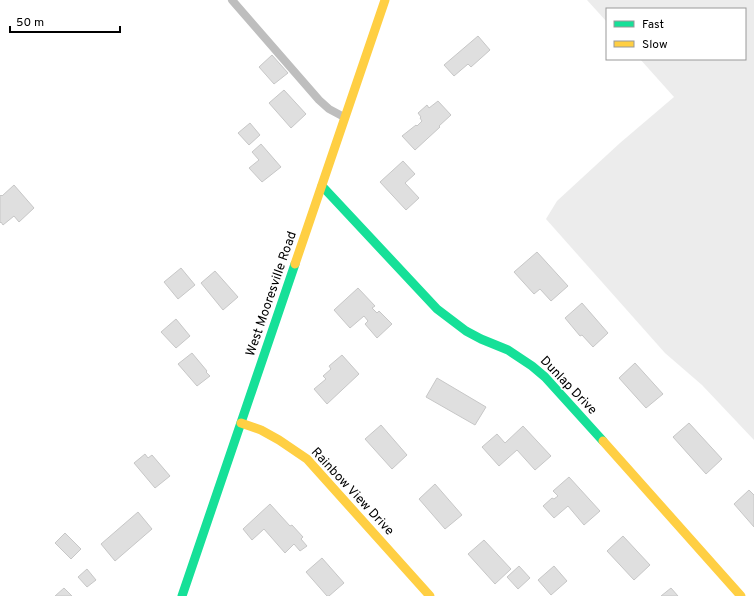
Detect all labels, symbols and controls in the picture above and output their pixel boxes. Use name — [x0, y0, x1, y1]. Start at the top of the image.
scale bar — [10, 8, 120, 34]
legend — [606, 8, 746, 60]
text: 50 m — [16, 15, 44, 31]
text: Fast — [642, 17, 664, 33]
text: Slow — [642, 37, 668, 53]
street label: West Mooresville Road — [243, 229, 301, 359]
street label: Dunlap Drive — [536, 353, 600, 419]
street label: Rainbow View Drive — [307, 445, 397, 539]

